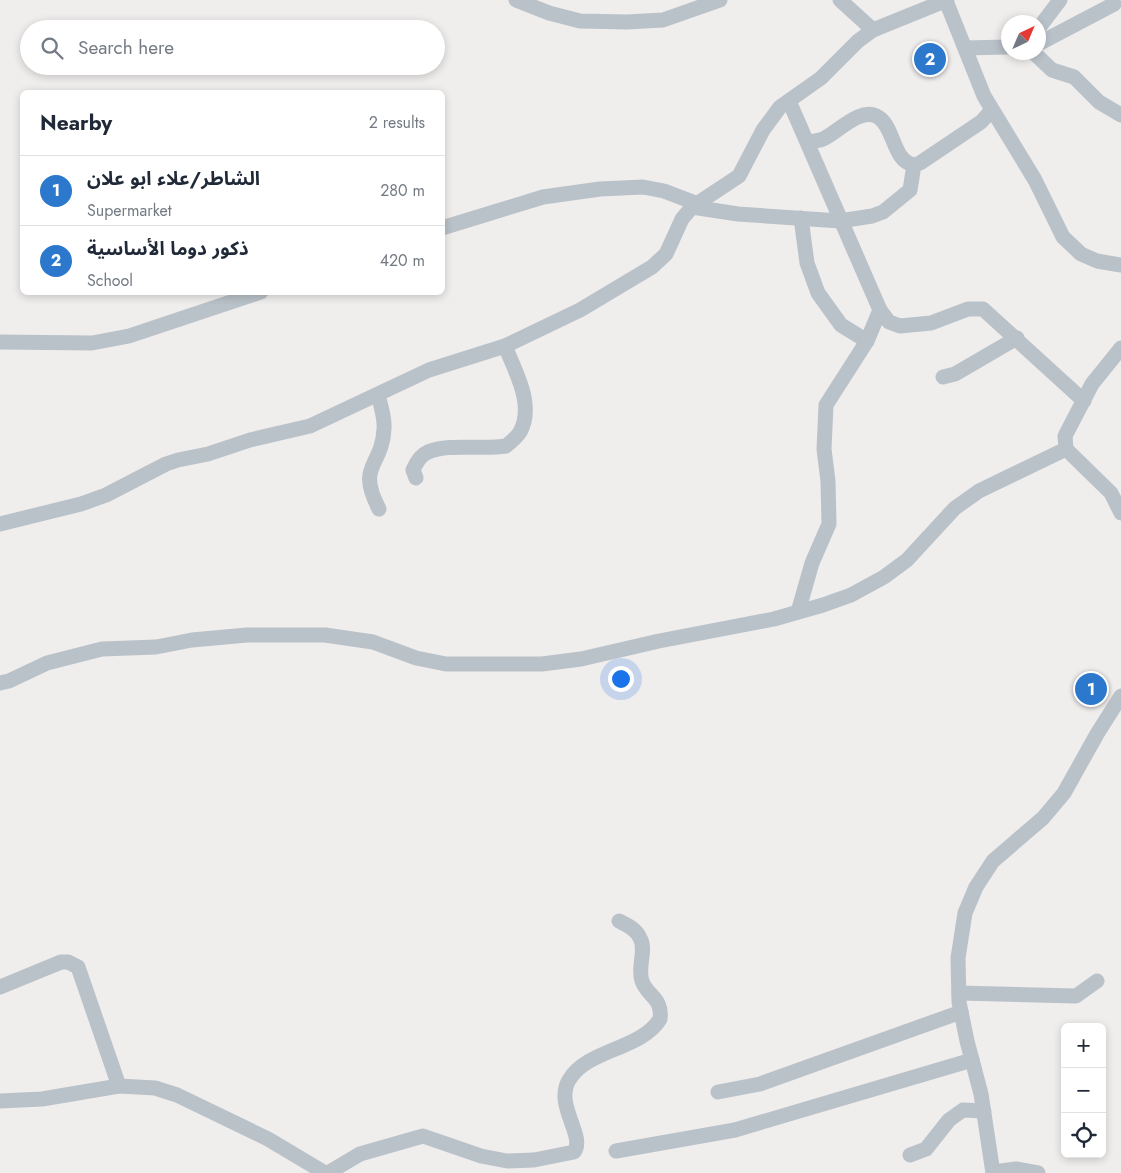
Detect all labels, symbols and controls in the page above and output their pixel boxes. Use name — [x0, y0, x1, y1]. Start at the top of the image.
north arrow — [1001, 15, 1046, 60]
search box — [20, 20, 445, 75]
icon: search — [38, 34, 66, 62]
text: Search here — [78, 34, 174, 61]
pin: 2 — [914, 40, 946, 78]
text: Nearby — [40, 108, 112, 138]
text: 2 results — [369, 111, 425, 134]
text: الشاطر/علاء ابو علان — [87, 165, 260, 192]
text: 1 — [52, 179, 60, 202]
text: 280 m — [380, 179, 425, 202]
text: Supermarket — [87, 199, 172, 222]
text: ذكور دوما الأساسية — [87, 235, 249, 262]
text: 2 — [51, 249, 61, 272]
text: 420 m — [380, 249, 425, 272]
text: School — [87, 269, 133, 292]
your location — [608, 666, 634, 692]
pin: 1 — [1075, 670, 1107, 708]
map controls — [1061, 1023, 1106, 1158]
button: + — [1061, 1023, 1106, 1068]
button: − — [1061, 1068, 1106, 1113]
button: locate — [1061, 1113, 1106, 1158]

